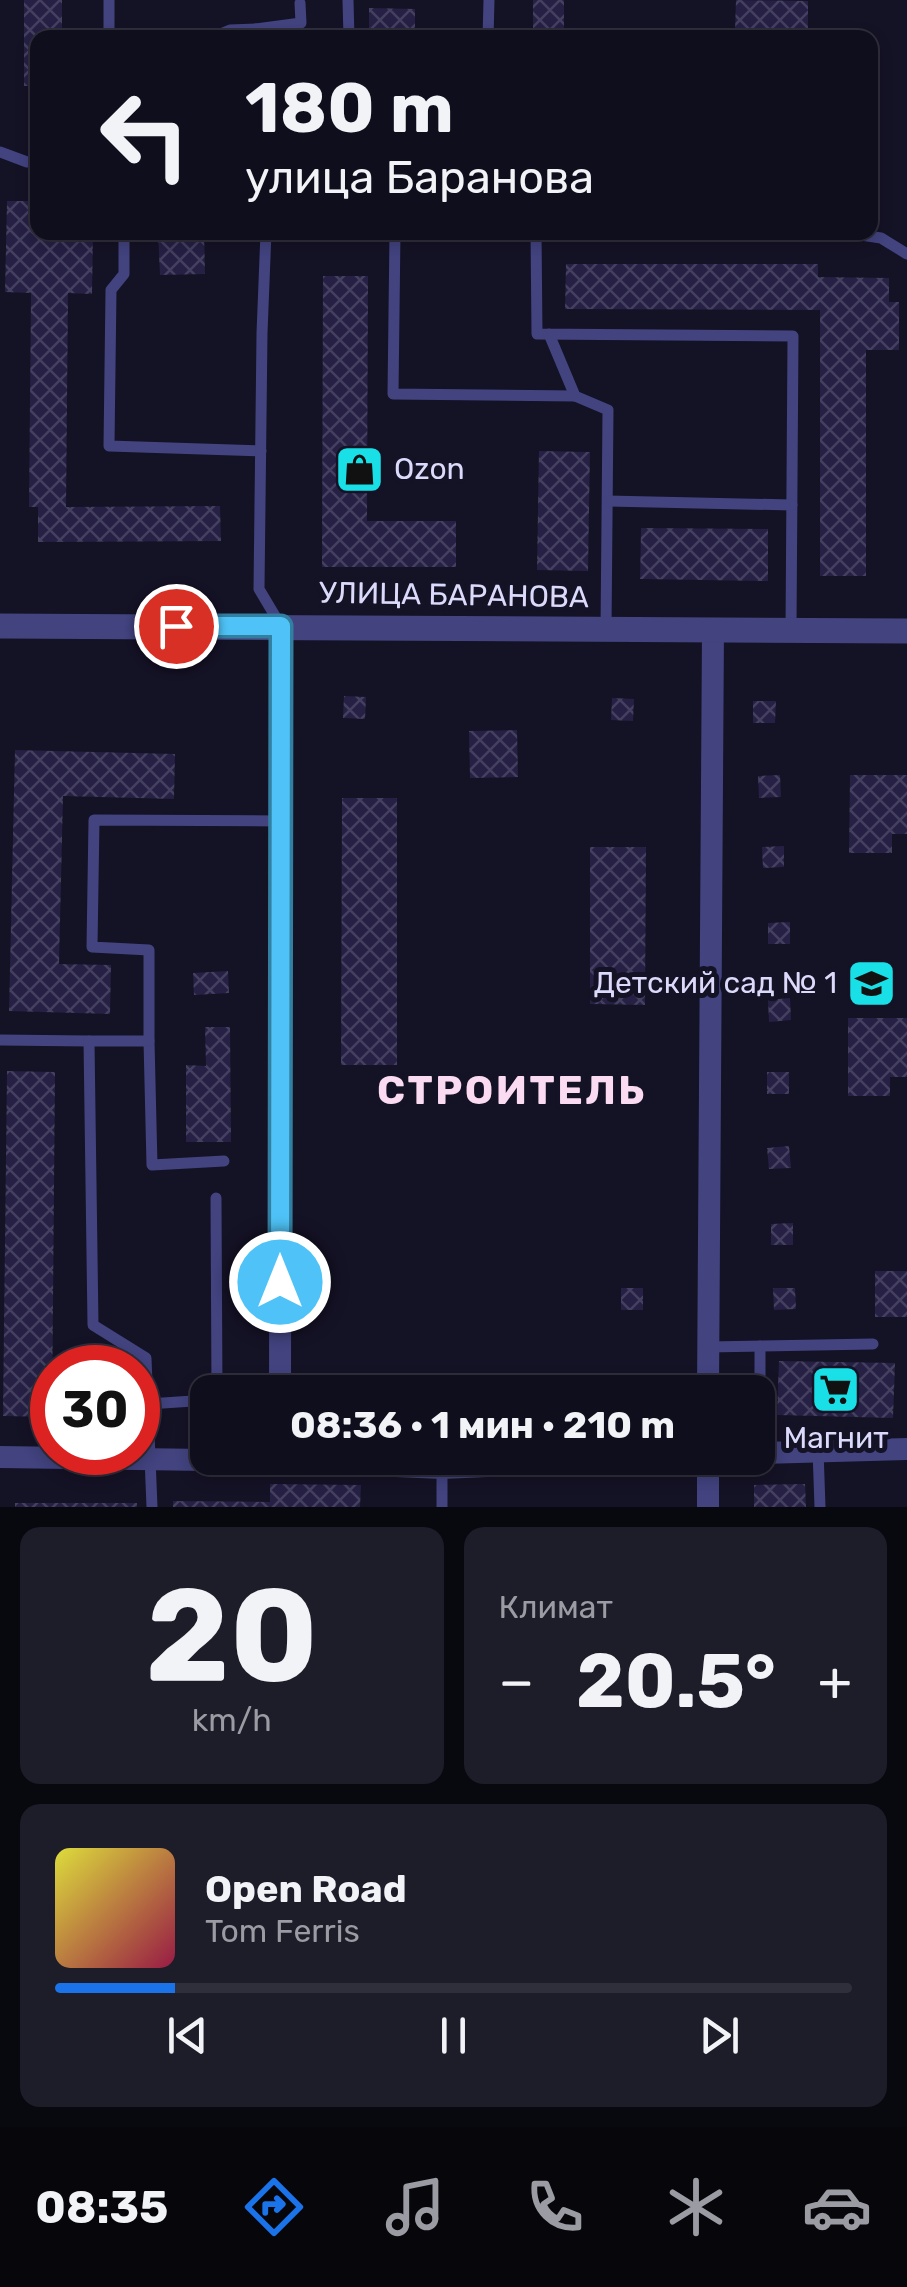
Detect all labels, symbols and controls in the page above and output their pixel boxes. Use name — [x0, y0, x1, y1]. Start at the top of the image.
text: 180 m — [245, 67, 454, 150]
icon: left — [80, 70, 210, 200]
text: улица Баранова — [245, 151, 594, 204]
shop icon: Ozon — [333, 443, 385, 495]
place label: Ozon — [394, 451, 465, 487]
street label: УЛИЦА БАРАНОВА — [319, 575, 589, 615]
pin — [134, 584, 219, 669]
icon: arrive — [149, 599, 204, 654]
school or university icon: Детский сад № 1 — [846, 957, 898, 1009]
place label: Детский сад № 1 — [594, 965, 837, 1001]
district label: СТРОИТЕЛЬ — [377, 1067, 647, 1114]
position arrow — [228, 1230, 332, 1334]
speed limit sign: 30 — [30, 1345, 160, 1475]
supermarket icon: Магнит — [810, 1363, 862, 1415]
text: 08:36 · 1 мин · 210 m — [290, 1402, 675, 1448]
place label: Магнит — [783, 1420, 889, 1456]
text: 20 — [145, 1558, 318, 1713]
text: Климат — [499, 1588, 613, 1626]
text: 20.5° — [576, 1637, 776, 1726]
text: − — [499, 1649, 534, 1714]
text: + — [818, 1649, 852, 1714]
text: km/h — [192, 1701, 272, 1739]
text: Open Road — [205, 1866, 407, 1912]
text: Tom Ferris — [205, 1912, 360, 1950]
icon: previous — [160, 2008, 215, 2063]
icon: pause — [426, 2008, 481, 2063]
icon: next — [692, 2008, 747, 2063]
icon: directions — [239, 2172, 309, 2242]
icon: music — [380, 2172, 450, 2242]
icon: phone — [520, 2172, 590, 2242]
icon: climate — [661, 2172, 731, 2242]
icon: car — [802, 2172, 872, 2242]
text: 08:35 — [35, 2181, 168, 2234]

